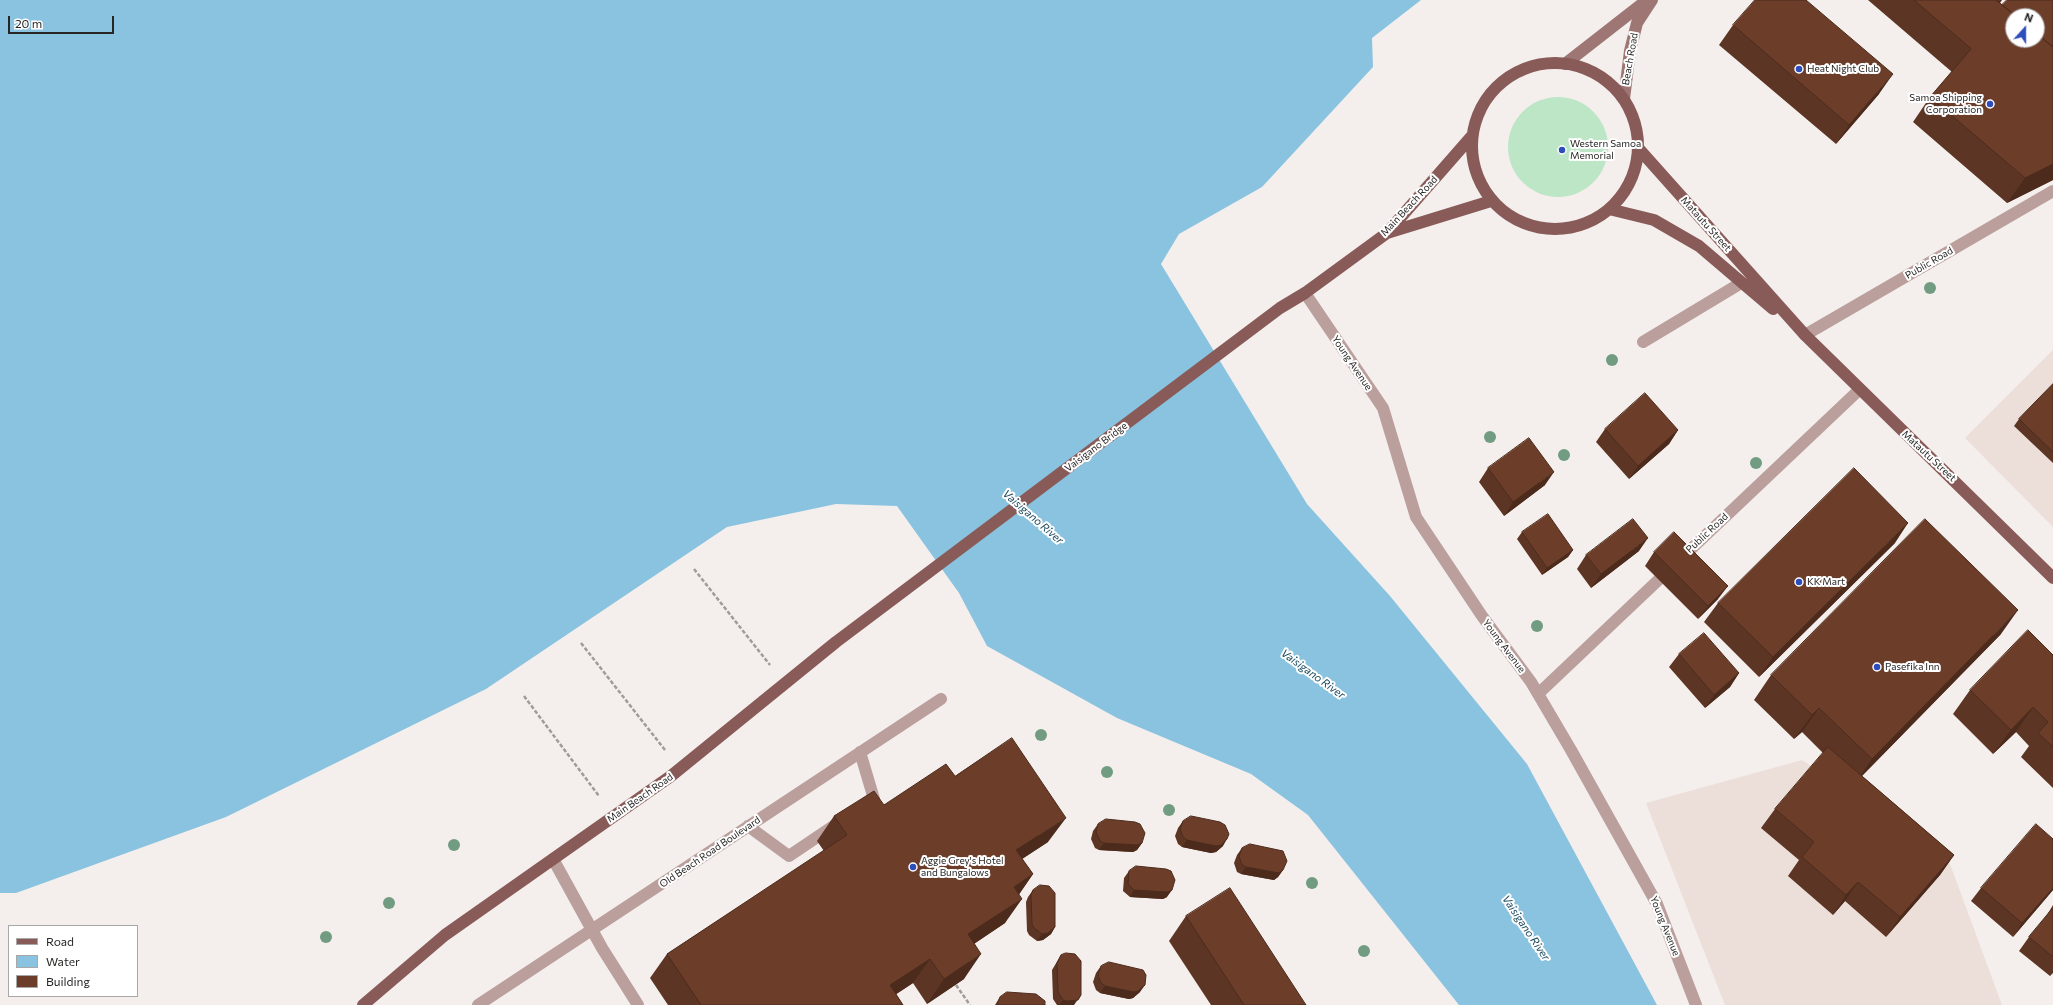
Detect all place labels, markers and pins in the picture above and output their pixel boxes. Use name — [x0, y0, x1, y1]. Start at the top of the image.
place label: Heat Night Club — [1807, 63, 1879, 75]
marker: Heat Night Club — [1794, 64, 1804, 74]
place label: Samoa Shipping Corporation — [1909, 92, 1982, 116]
marker: Samoa Shipping Corporation — [1985, 99, 1995, 109]
place label: Western Samoa Memorial — [1570, 138, 1641, 162]
marker: Western Samoa Memorial — [1557, 145, 1567, 155]
place label: KK Mart — [1807, 576, 1845, 588]
marker: KK Mart — [1794, 577, 1804, 587]
place label: Pasefika Inn — [1885, 661, 1940, 673]
marker: Pasefika Inn — [1872, 662, 1882, 672]
place label: Aggie Grey's Hotel and Bungalows — [921, 855, 1003, 878]
marker: Aggie Grey's Hotel and Bungalows — [908, 862, 918, 872]

